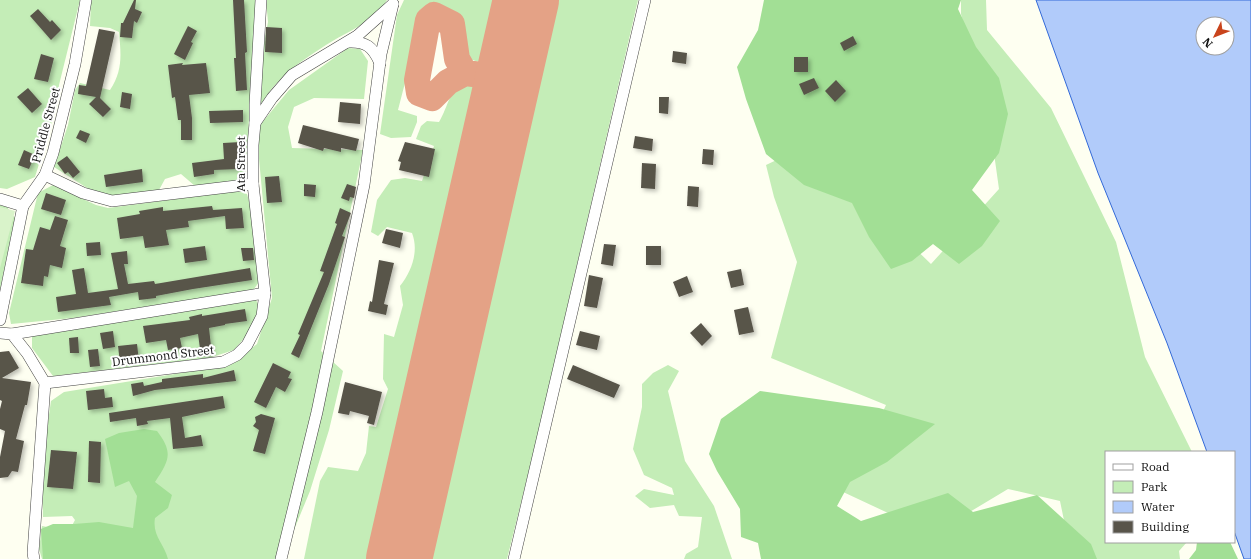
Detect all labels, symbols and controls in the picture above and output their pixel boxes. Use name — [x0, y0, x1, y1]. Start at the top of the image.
north arrow — [1195, 16, 1235, 56]
text: N — [1199, 35, 1216, 51]
street label: Priddle Street — [28, 85, 63, 164]
street label: Ata Street — [233, 136, 248, 192]
street label: Drummond Street — [111, 342, 215, 369]
legend — [1105, 451, 1235, 543]
text: Road — [1141, 459, 1170, 474]
text: Park — [1141, 479, 1167, 494]
text: Water — [1141, 499, 1175, 514]
text: Building — [1141, 519, 1189, 534]

